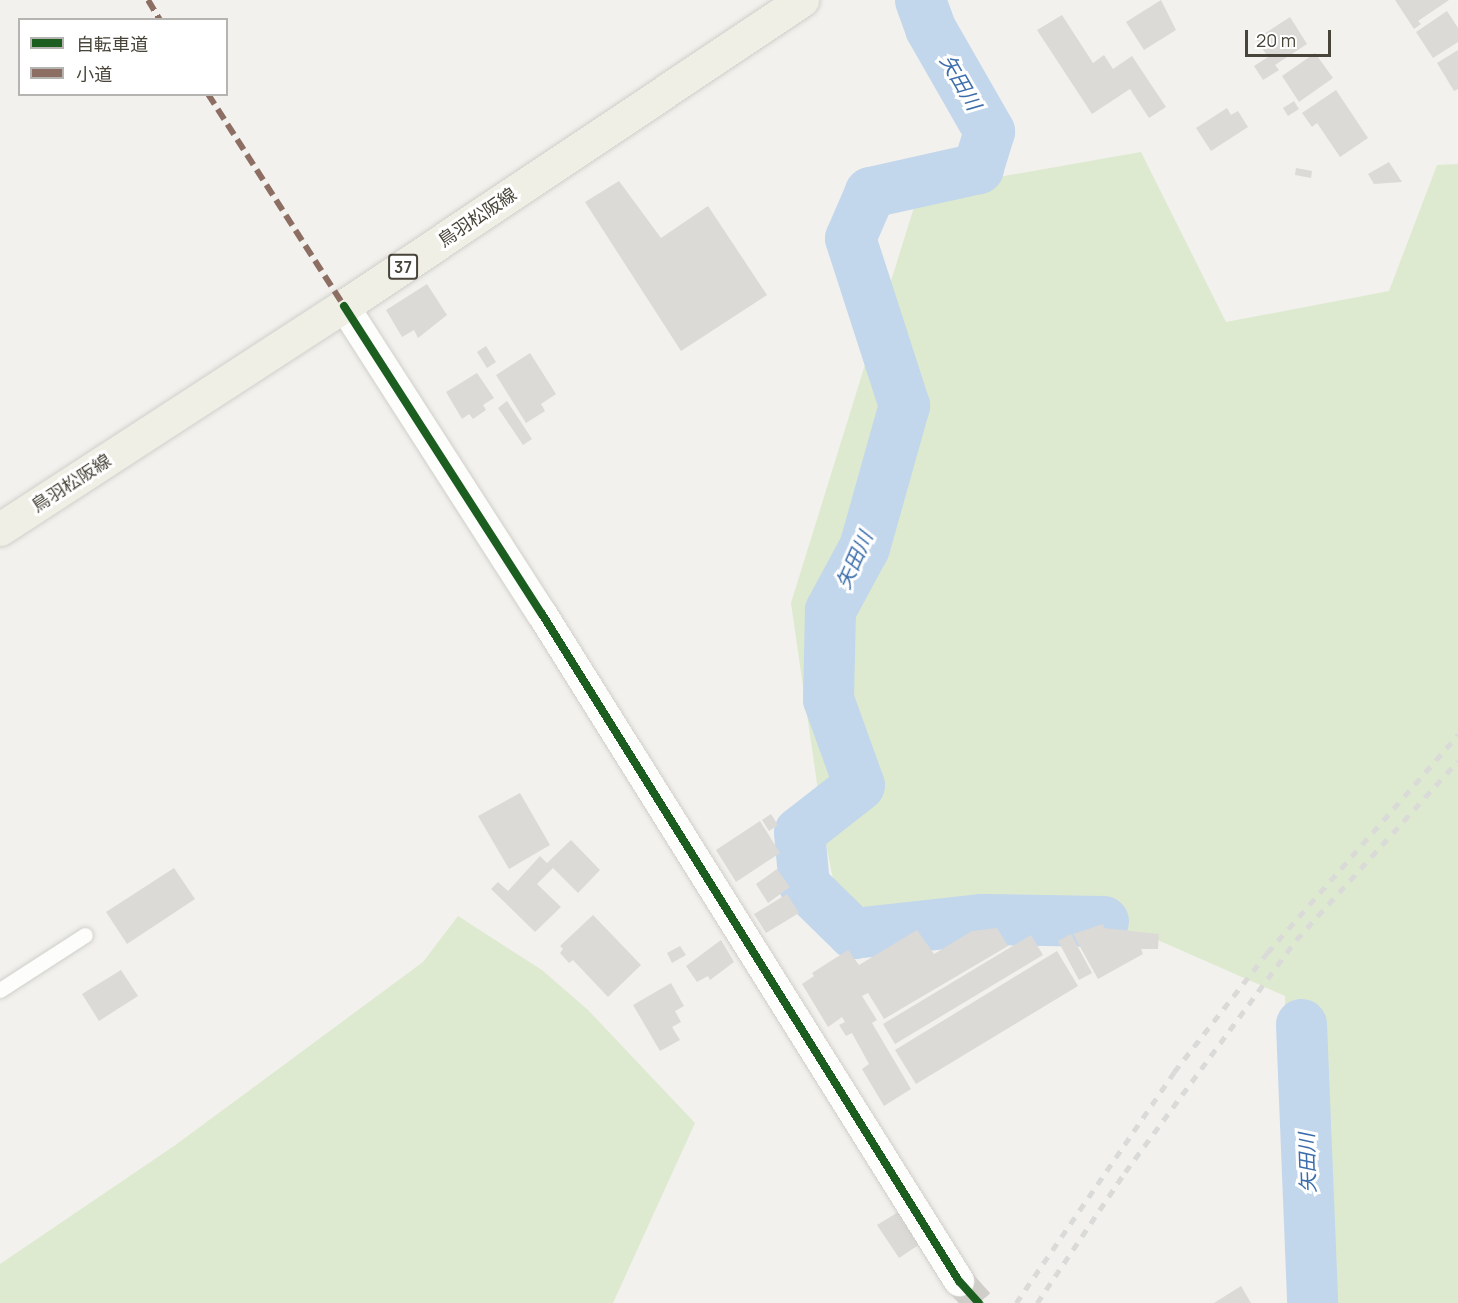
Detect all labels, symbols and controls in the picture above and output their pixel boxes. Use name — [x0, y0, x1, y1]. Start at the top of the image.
legend — [18, 18, 228, 96]
scale bar — [1248, 18, 1334, 56]
text: 20 m — [1256, 28, 1296, 52]
text: 自転車道 — [76, 32, 148, 56]
water label: 矢田川 — [936, 50, 986, 114]
text: 小道 — [76, 62, 112, 86]
street label: 鳥羽松阪線 — [434, 183, 520, 251]
road number: 37 — [388, 254, 418, 280]
street label: 鳥羽松阪線 — [27, 449, 115, 517]
water label: 矢田川 — [831, 528, 877, 592]
water label: 矢田川 — [1294, 1133, 1320, 1193]

